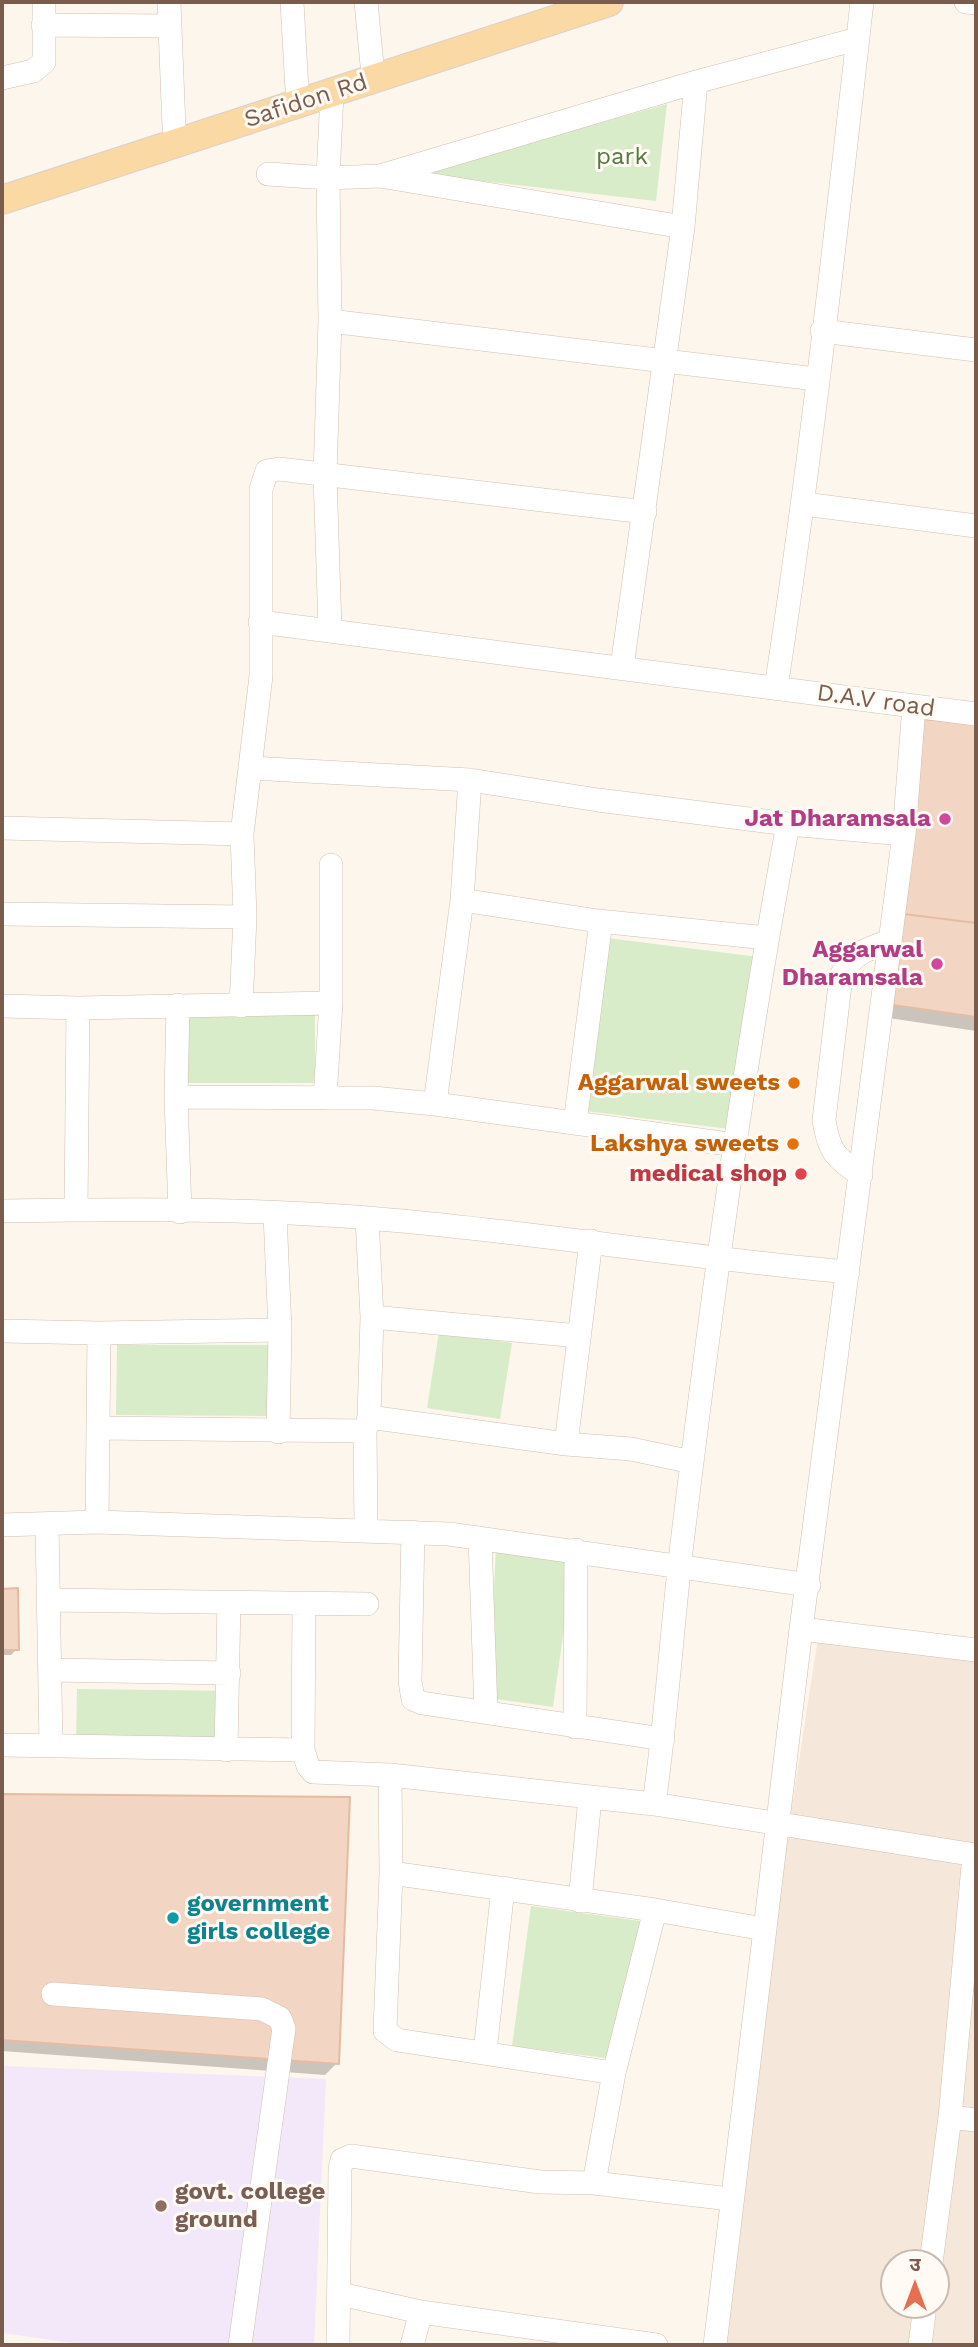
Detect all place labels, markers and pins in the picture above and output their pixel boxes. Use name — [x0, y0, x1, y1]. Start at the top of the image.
place label: Jat Dharamsala — [744, 805, 931, 833]
marker: Jat Dharamsala — [937, 811, 953, 827]
place label: Aggarwal Dharamsala — [782, 936, 923, 992]
marker: Aggarwal Dharamsala — [929, 956, 945, 972]
place label: Aggarwal sweets — [578, 1069, 780, 1097]
marker: Aggarwal sweets — [786, 1075, 802, 1091]
place label: Lakshya sweets — [590, 1130, 779, 1158]
marker: Lakshya sweets — [785, 1136, 801, 1152]
place label: medical shop — [629, 1160, 787, 1188]
marker: medical shop — [793, 1166, 809, 1182]
place label: government girls college — [187, 1890, 330, 1946]
marker: government girls college — [165, 1910, 181, 1926]
place label: govt. college ground — [175, 2178, 325, 2234]
marker: govt. college ground — [153, 2198, 169, 2214]

